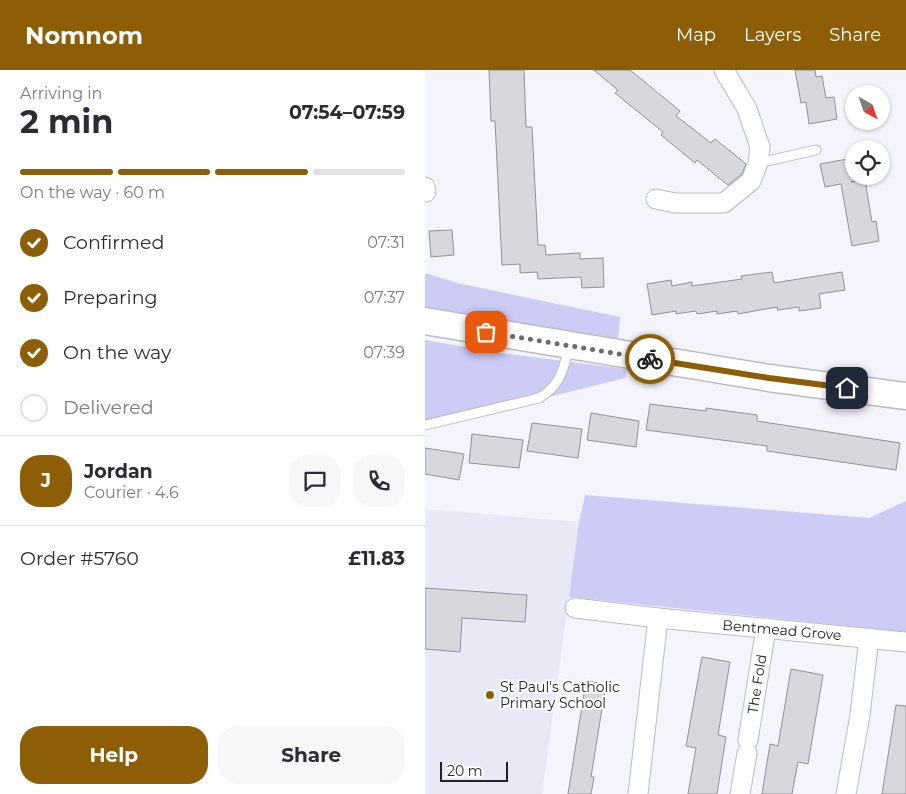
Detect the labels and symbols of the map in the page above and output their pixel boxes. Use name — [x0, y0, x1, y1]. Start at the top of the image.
north arrow — [845, 85, 890, 130]
pin — [465, 311, 507, 353]
courier — [625, 334, 675, 384]
pin — [826, 367, 868, 409]
street label: Bentmead Grove — [722, 616, 842, 644]
street label: The Fold — [743, 653, 771, 715]
place label: St Paul's Catholic Primary School — [500, 678, 620, 712]
marker: St Paul's Catholic Primary School — [484, 689, 496, 701]
scale bar — [440, 759, 507, 782]

